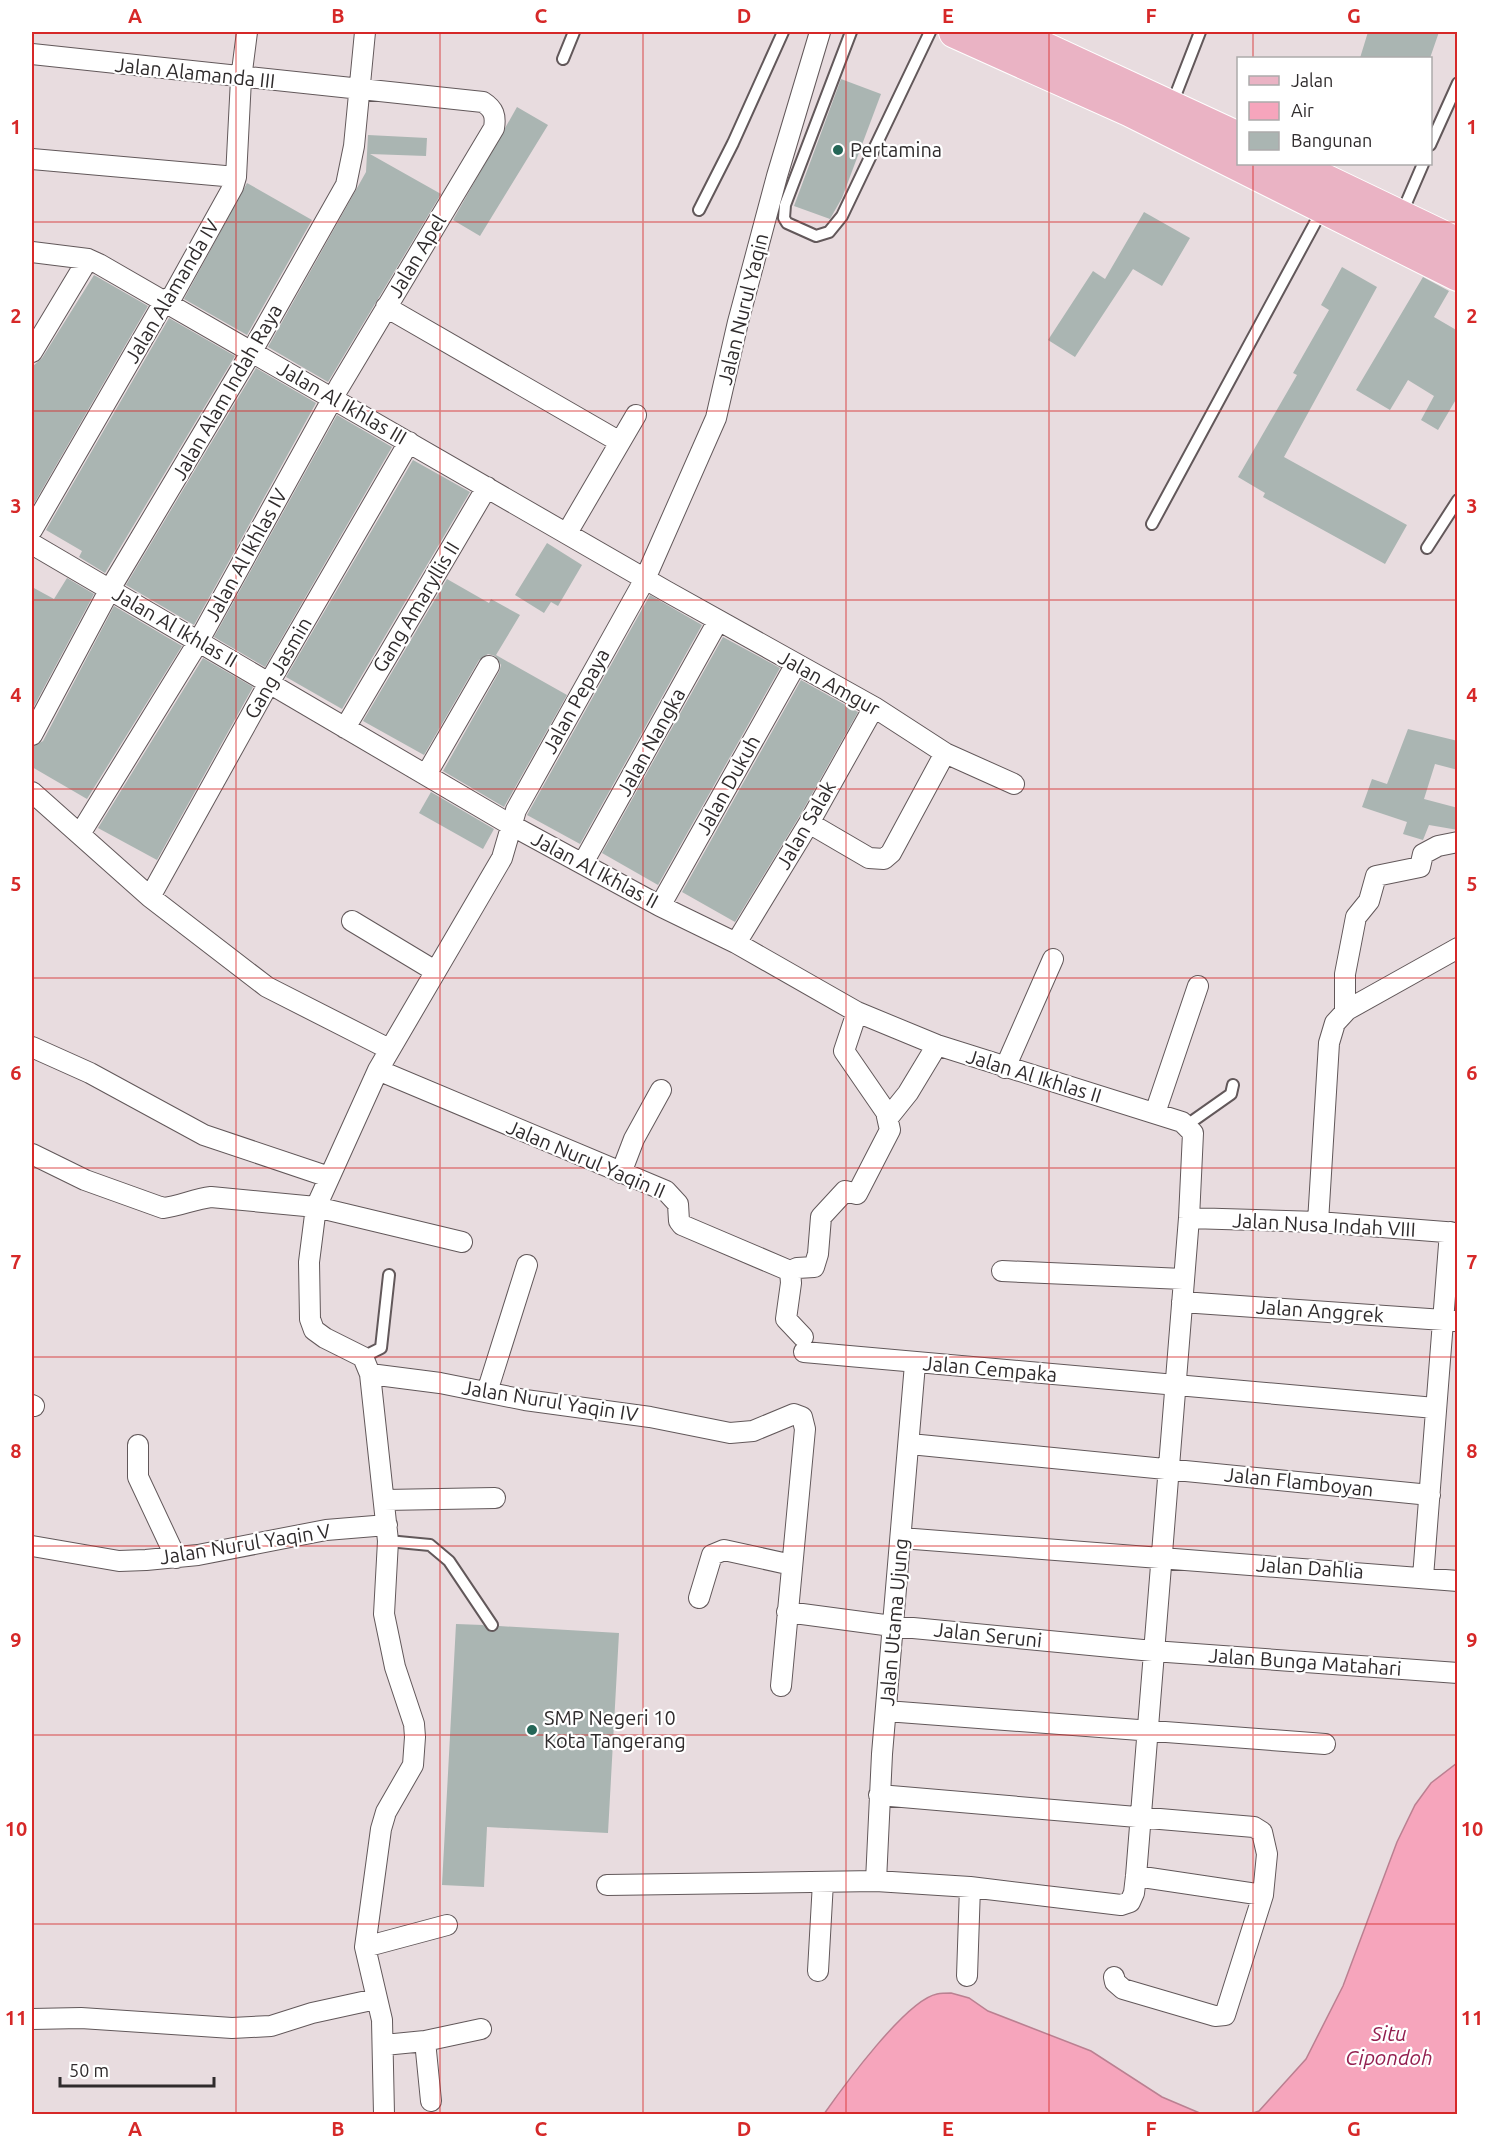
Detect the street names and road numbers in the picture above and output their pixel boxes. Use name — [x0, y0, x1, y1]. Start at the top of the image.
street label: Jalan Alamanda III — [114, 53, 276, 92]
street label: Jalan Apel — [383, 210, 450, 301]
street label: Jalan Alamanda IV — [120, 214, 224, 367]
street label: Jalan Nurul Yaqin — [713, 231, 772, 387]
street label: Jalan Alam Indah Raya — [167, 300, 286, 484]
street label: Jalan Al Ikhlas III — [274, 356, 411, 449]
street label: Jalan Al Ikhlas IV — [200, 484, 292, 625]
street label: Gang Amaryllis II — [368, 537, 464, 676]
street label: Jalan Al Ikhlas II — [109, 582, 242, 672]
street label: Gang Jasmin — [239, 613, 316, 723]
street label: Jalan Pepaya — [537, 644, 614, 757]
street label: Jalan Amgur — [774, 645, 884, 720]
street label: Jalan Nangka — [612, 684, 690, 800]
street label: Jalan Dukuh — [691, 731, 764, 838]
street label: Jalan Salak — [771, 777, 840, 873]
street label: Jalan Al Ikhlas II — [528, 826, 663, 913]
street label: Jalan Al Ikhlas II — [964, 1044, 1105, 1107]
street label: Jalan Nurul Yaqin II — [503, 1115, 669, 1202]
street label: Jalan Nusa Indah VIII — [1232, 1208, 1416, 1241]
street label: Jalan Anggrek — [1255, 1295, 1385, 1326]
street label: Jalan Cempaka — [922, 1351, 1058, 1386]
street label: Jalan Nurul Yaqin IV — [460, 1375, 640, 1426]
street label: Jalan Flamboyan — [1223, 1462, 1375, 1501]
street label: Jalan Nurul Yaqin V — [158, 1519, 332, 1568]
street label: Jalan Utama Ujung — [875, 1537, 912, 1707]
street label: Jalan Dahlia — [1255, 1552, 1365, 1583]
street label: Jalan Seruni — [933, 1617, 1043, 1652]
street label: Jalan Bunga Matahari — [1208, 1643, 1402, 1680]

